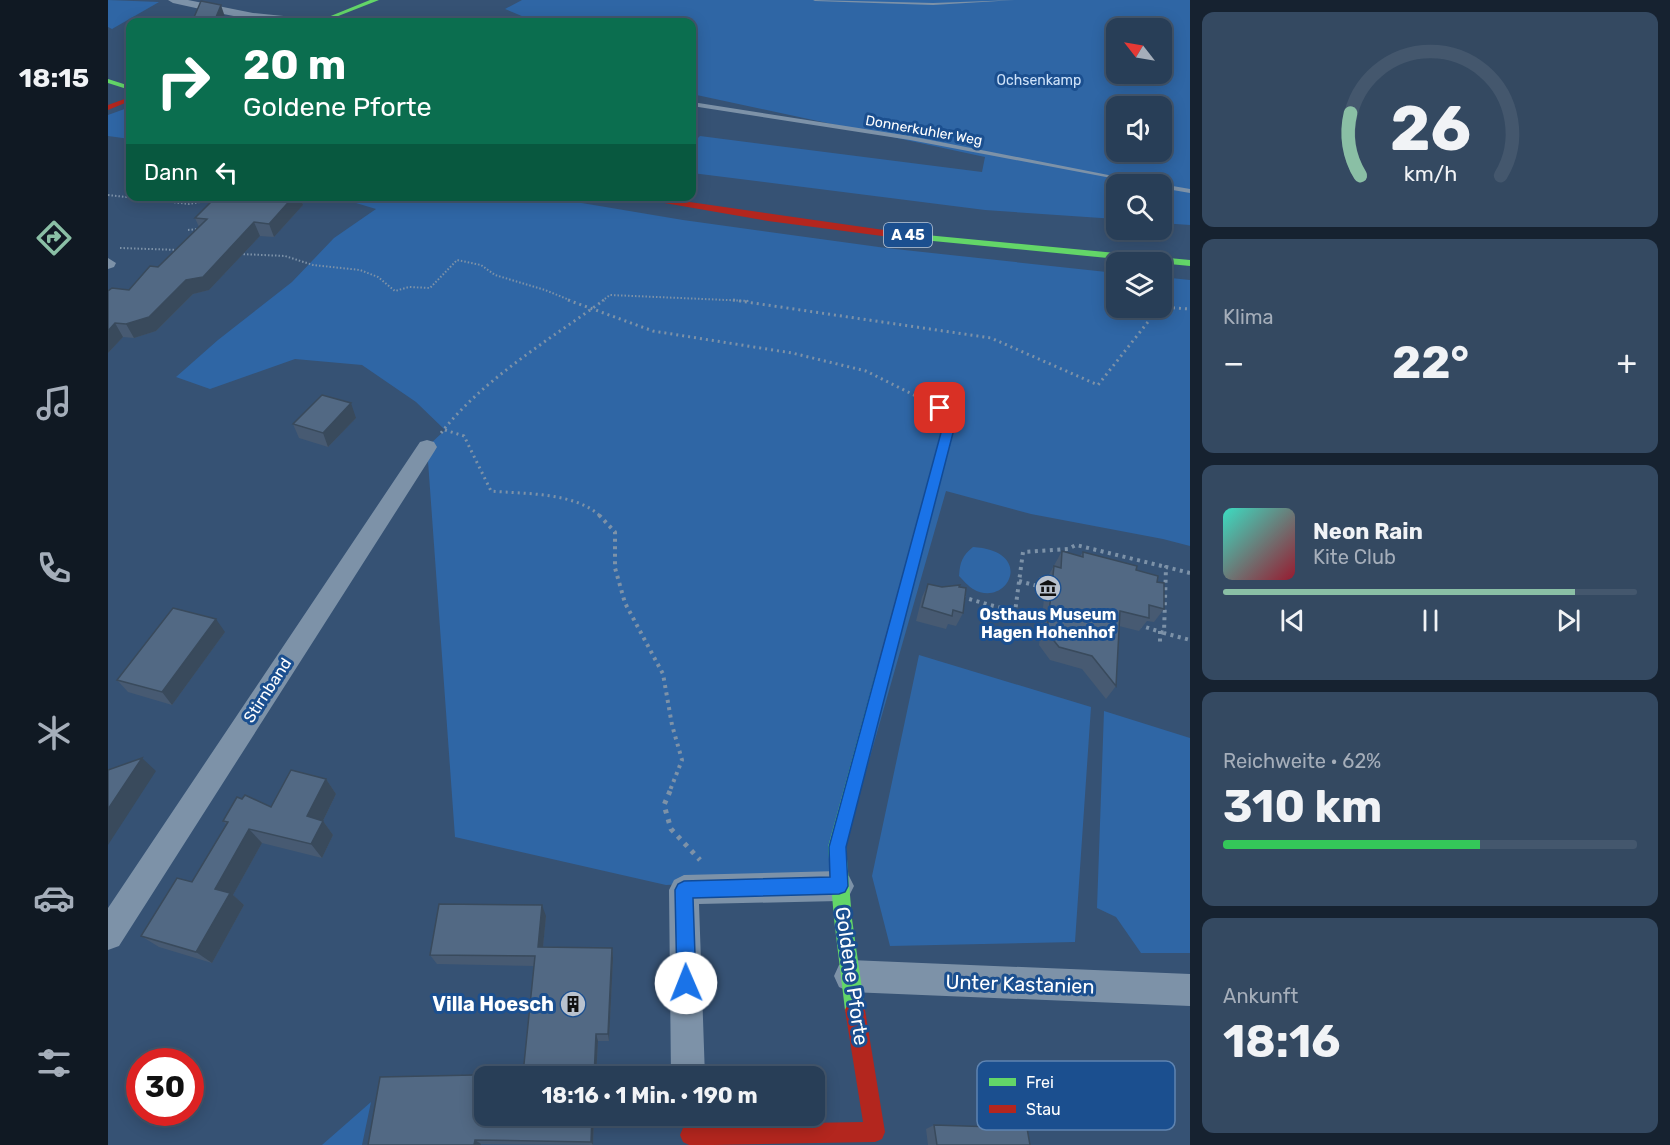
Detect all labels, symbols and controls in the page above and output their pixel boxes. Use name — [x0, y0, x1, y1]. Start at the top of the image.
north arrow — [1106, 18, 1172, 84]
map controls — [1106, 18, 1172, 318]
text: 20 m — [243, 40, 346, 90]
icon: right — [144, 42, 222, 120]
text: 18:15 — [19, 62, 89, 94]
park label: Ochsenkamp — [997, 72, 1081, 89]
text: Goldene Pforte — [243, 91, 432, 123]
text: 26 — [1389, 92, 1471, 166]
button: sound — [1106, 96, 1172, 162]
street label: Donnerkuhler Weg — [864, 112, 984, 149]
icon: left — [210, 156, 243, 189]
text: Dann — [144, 159, 198, 186]
text: km/h — [1403, 162, 1457, 187]
button: search — [1106, 174, 1172, 240]
icon: directions — [33, 217, 75, 259]
road number: A 45 — [884, 223, 932, 247]
button: layers — [1106, 252, 1172, 318]
text: Klima — [1223, 305, 1274, 329]
text: 22° — [1392, 336, 1469, 389]
text: − — [1223, 343, 1244, 382]
text: + — [1616, 343, 1637, 382]
icon: music — [33, 382, 75, 424]
pin — [914, 382, 965, 433]
icon: arrive — [923, 391, 956, 424]
text: Neon Rain — [1313, 518, 1423, 545]
text: Kite Club — [1313, 545, 1396, 569]
icon: phone — [33, 547, 75, 589]
museum icon: Osthaus Museum Hagen Hohenhof — [1033, 573, 1063, 603]
icon: previous — [1276, 604, 1309, 637]
icon: pause — [1414, 604, 1447, 637]
icon: next — [1552, 604, 1585, 637]
place label: Osthaus Museum Hagen Hohenhof — [980, 605, 1116, 642]
street label: Stirnband — [239, 654, 295, 726]
icon: climate — [33, 712, 75, 754]
text: Reichweite · 62% — [1223, 749, 1381, 773]
text: 310 km — [1223, 780, 1382, 833]
icon: car — [33, 877, 75, 919]
street label: Goldene Pforte — [830, 905, 874, 1047]
position arrow — [654, 951, 718, 1015]
street label: Unter Kastanien — [945, 969, 1095, 999]
text: Ankunft — [1223, 984, 1298, 1008]
building icon: Villa Hoesch — [558, 989, 588, 1019]
place label: Villa Hoesch — [432, 992, 554, 1016]
text: 18:16 — [1223, 1015, 1341, 1068]
icon: filters — [33, 1042, 75, 1084]
speed limit sign: 30 — [126, 1048, 204, 1126]
legend — [977, 1061, 1175, 1130]
text: Frei — [1026, 1073, 1054, 1092]
text: 18:16 · 1 Min. · 190 m — [541, 1082, 758, 1109]
text: Stau — [1026, 1100, 1061, 1119]

